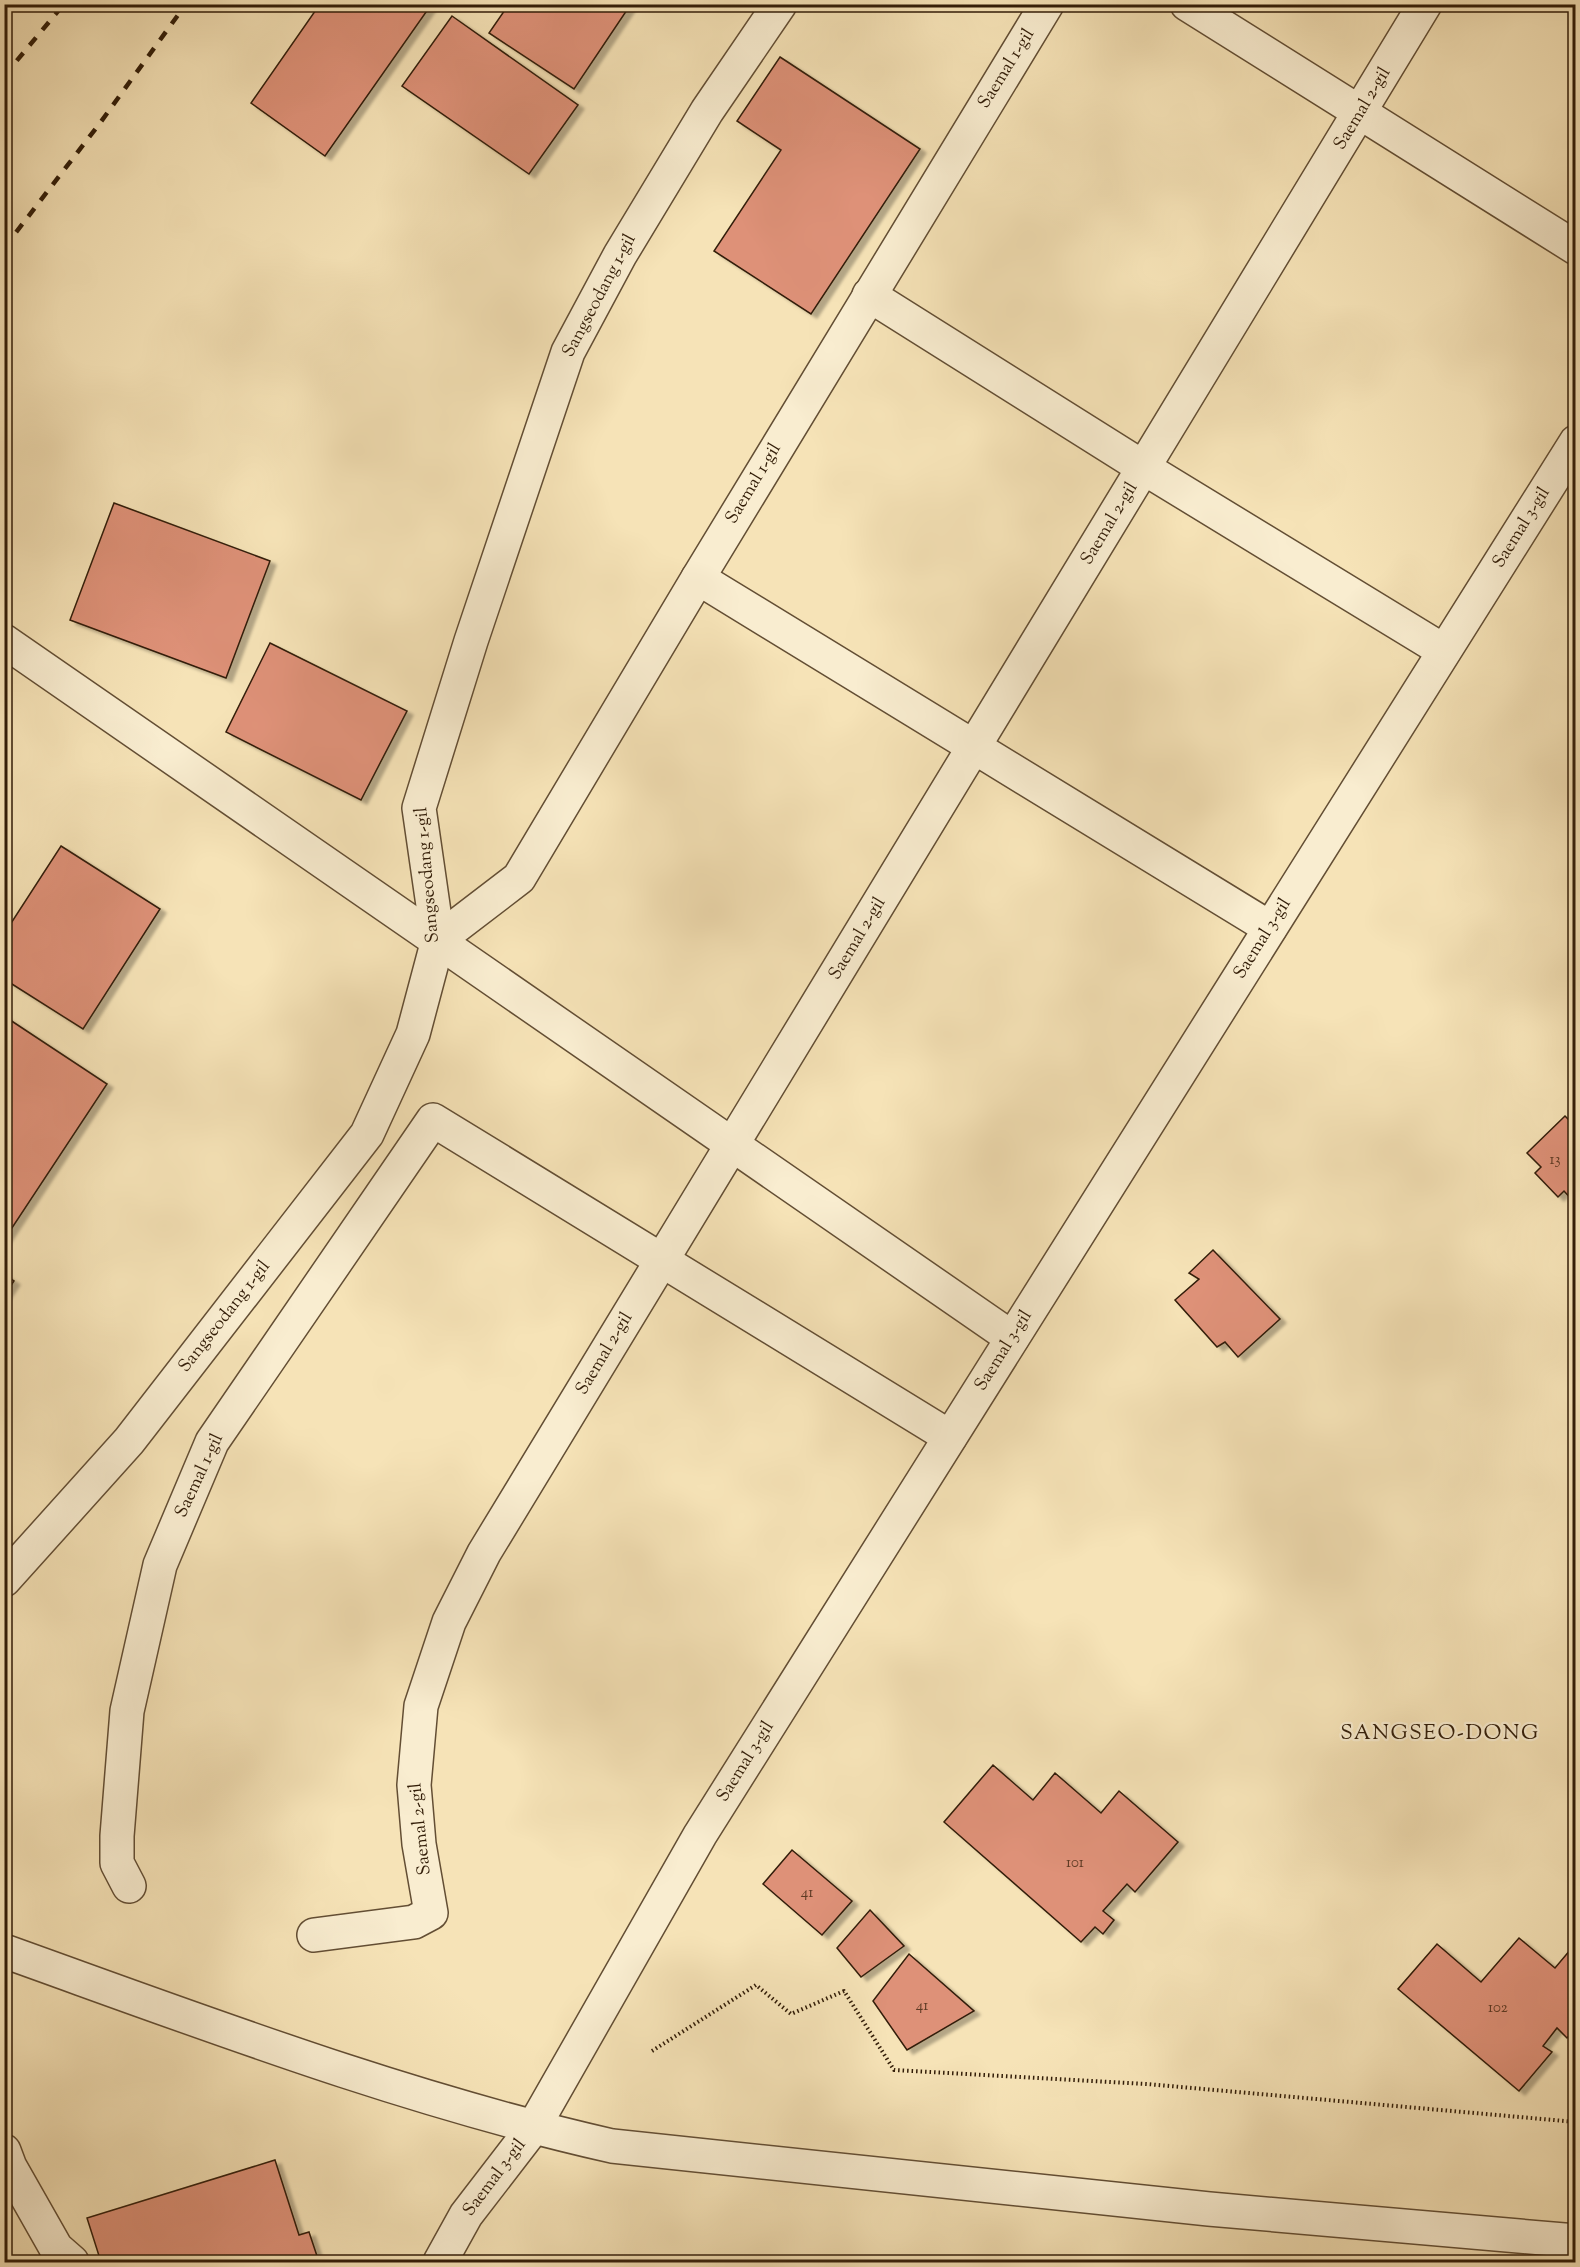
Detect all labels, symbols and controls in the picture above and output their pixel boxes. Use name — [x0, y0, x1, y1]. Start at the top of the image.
street label: Saemal 1-gil — [972, 24, 1042, 114]
street label: Saemal 2-gil — [1328, 63, 1398, 155]
street label: Sangseodang 1-gil — [557, 230, 643, 362]
street label: Saemal 1-gil — [720, 439, 788, 529]
street label: Saemal 2-gil — [1075, 478, 1145, 570]
street label: Saemal 3-gil — [1487, 482, 1557, 574]
street label: Sangseodang 1-gil — [409, 806, 447, 944]
street label: Saemal 2-gil — [823, 893, 893, 985]
street label: Saemal 3-gil — [1228, 893, 1298, 985]
house number: 13 — [1549, 1150, 1561, 1171]
street label: Sangseodang 1-gil — [173, 1255, 277, 1379]
street label: Saemal 3-gil — [969, 1305, 1039, 1397]
street label: Saemal 2-gil — [570, 1308, 640, 1400]
street label: Saemal 1-gil — [169, 1430, 231, 1522]
street label: Saemal 3-gil — [711, 1716, 781, 1808]
district label: SANGSEO-DONG — [1340, 1719, 1540, 1749]
street label: Saemal 2-gil — [403, 1782, 439, 1876]
house number: 101 — [1066, 1853, 1084, 1874]
house number: 41 — [801, 1883, 813, 1904]
house number: 41 — [916, 1996, 928, 2017]
house number: 102 — [1488, 1998, 1508, 2019]
street label: Saemal 3-gil — [457, 2134, 533, 2222]

